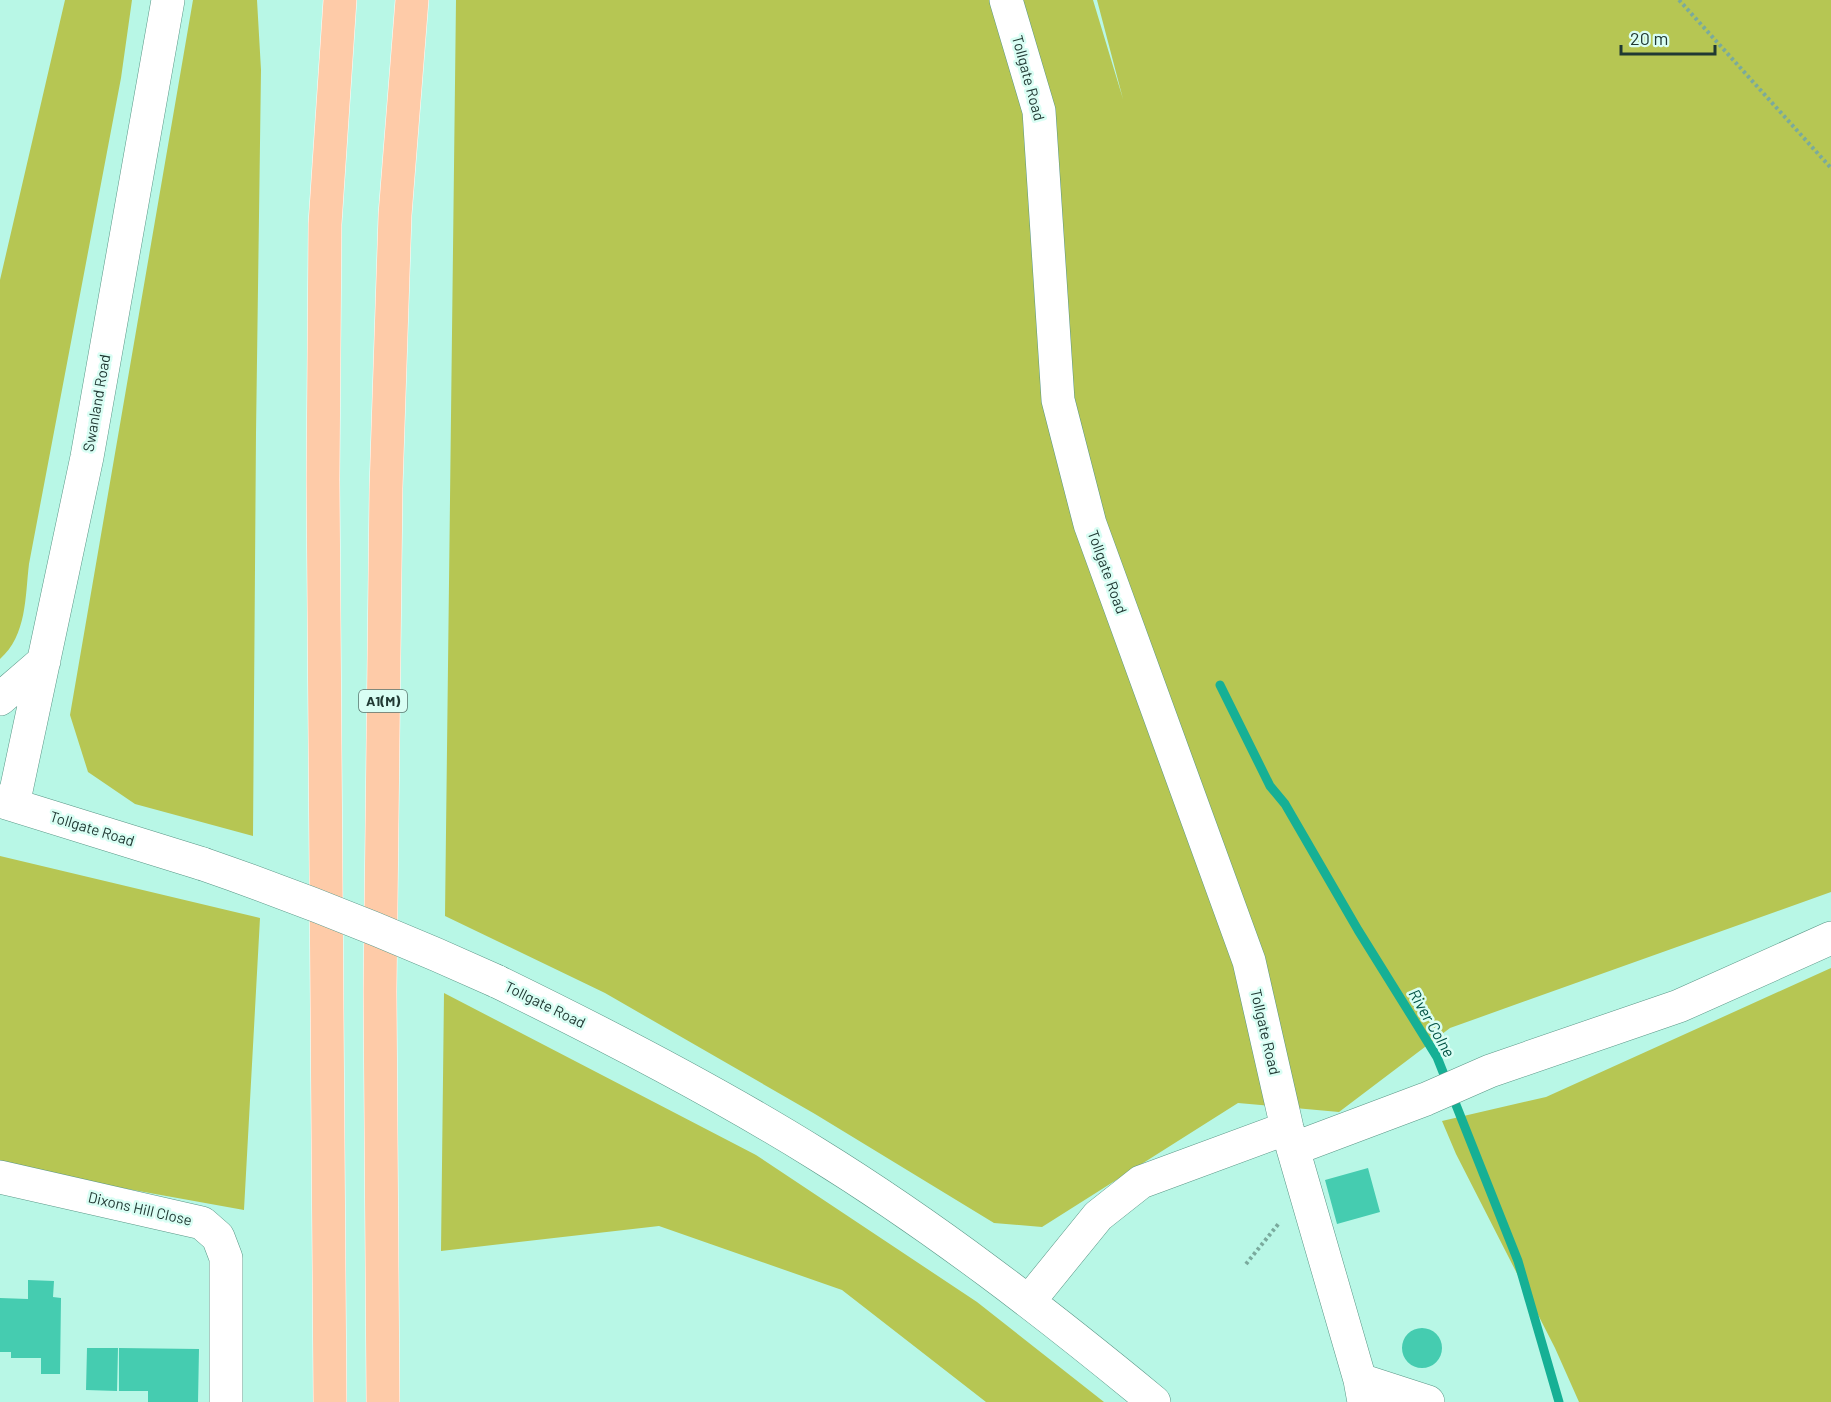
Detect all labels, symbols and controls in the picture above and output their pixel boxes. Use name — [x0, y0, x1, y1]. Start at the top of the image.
scale bar — [1621, 18, 1716, 56]
text: 20 m — [1630, 27, 1668, 49]
street label: Tollgate Road — [1009, 33, 1049, 122]
street label: Swanland Road — [79, 353, 113, 453]
street label: Tollgate Road — [1085, 527, 1131, 616]
road number: A1(M) — [359, 690, 407, 712]
street label: Tollgate Road — [48, 807, 137, 849]
street label: Tollgate Road — [502, 977, 589, 1031]
water label: River Colne — [1405, 985, 1460, 1060]
street label: Tollgate Road — [1247, 987, 1285, 1076]
street label: Dixons Hill Close — [87, 1187, 194, 1229]

